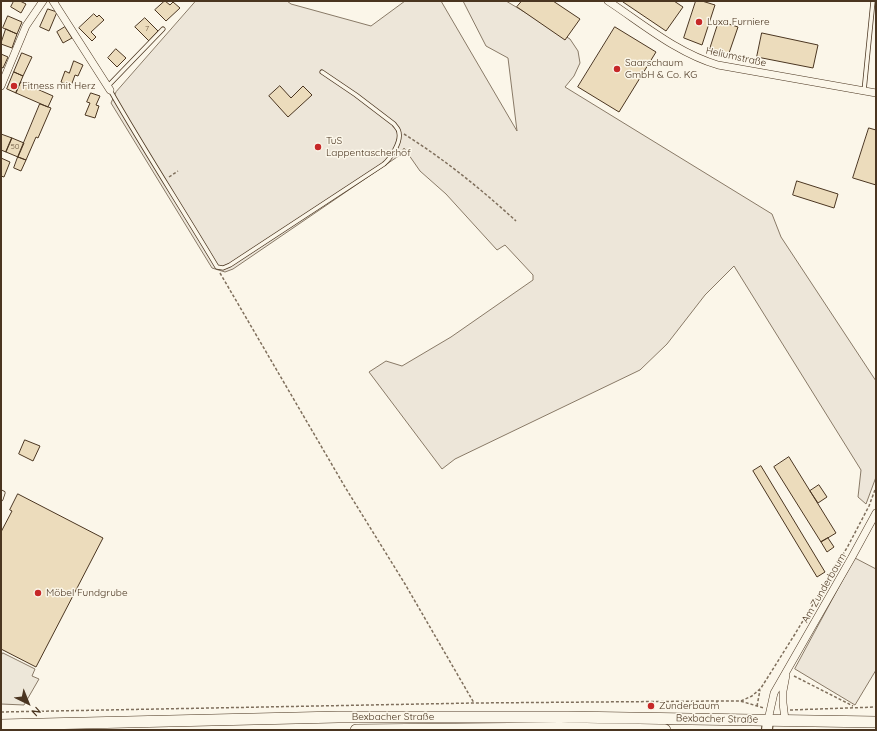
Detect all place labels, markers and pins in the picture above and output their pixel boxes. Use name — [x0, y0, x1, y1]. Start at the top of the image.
place label: Luxa Furniere — [707, 16, 770, 28]
marker: Luxa Furniere — [694, 17, 704, 27]
place label: Saarschaum GmbH & Co. KG — [625, 57, 697, 80]
marker: Saarschaum GmbH & Co. KG — [612, 64, 622, 74]
place label: Fitness mit Herz — [22, 80, 96, 92]
marker: Fitness mit Herz — [9, 81, 19, 91]
place label: TuS Lappentascherhof — [326, 135, 411, 158]
marker: TuS Lappentascherhof — [313, 142, 323, 152]
place label: Möbel Fundgrube — [46, 587, 128, 599]
marker: Möbel Fundgrube — [33, 588, 43, 598]
place label: Zunderbaum — [659, 700, 719, 712]
marker: Zunderbaum — [646, 701, 656, 711]

